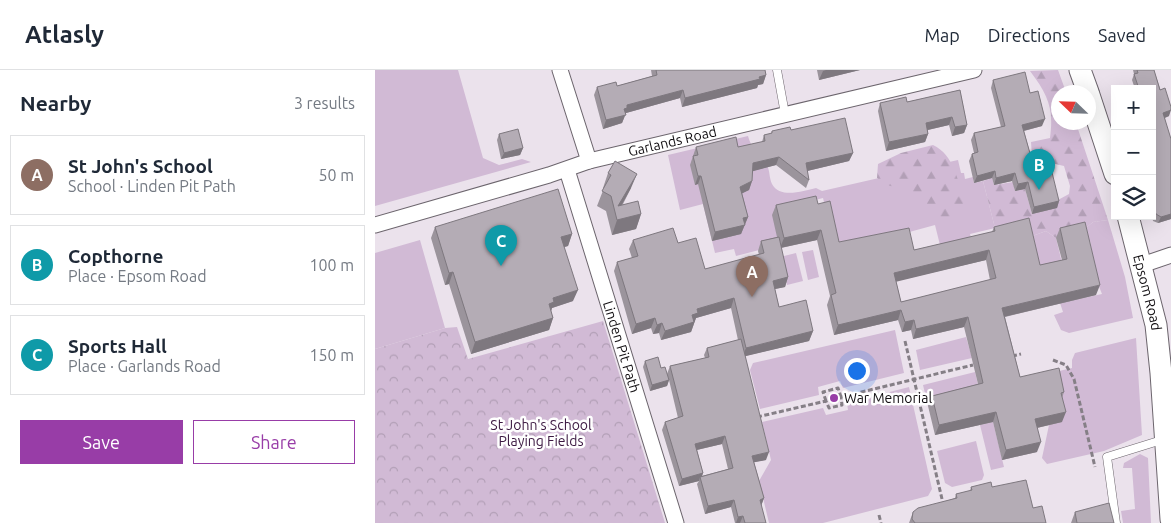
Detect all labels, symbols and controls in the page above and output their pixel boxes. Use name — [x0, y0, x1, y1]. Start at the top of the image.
text: Atlasly — [25, 21, 104, 48]
text: Map — [924, 25, 960, 45]
text: Directions — [988, 25, 1070, 45]
text: Saved — [1098, 25, 1146, 45]
north arrow — [1051, 85, 1096, 130]
map controls — [1111, 85, 1156, 220]
button: + — [1111, 85, 1156, 130]
text: Nearby — [20, 91, 91, 115]
text: 3 results — [294, 94, 355, 112]
street label: Garlands Road — [626, 123, 718, 160]
button: − — [1111, 130, 1156, 175]
pin: B — [1023, 149, 1055, 190]
text: St John's School — [68, 155, 213, 177]
text: A — [31, 166, 43, 184]
text: 50 m — [318, 166, 354, 184]
button: layers — [1111, 175, 1156, 220]
text: School · Linden Pit Path — [68, 177, 236, 195]
pin: C — [485, 225, 517, 266]
text: Copthorne — [68, 245, 163, 267]
street label: Epsom Road — [1130, 253, 1165, 331]
text: B — [32, 256, 42, 274]
text: 100 m — [309, 256, 354, 274]
pin: A — [736, 256, 768, 297]
text: Place · Epsom Road — [68, 267, 207, 285]
street label: Linden Pit Path — [600, 299, 643, 395]
text: Sports Hall — [68, 335, 167, 357]
text: C — [32, 346, 42, 364]
text: 150 m — [309, 346, 354, 364]
text: Place · Garlands Road — [68, 357, 221, 375]
your location — [844, 358, 870, 384]
place label: War Memorial — [844, 390, 932, 406]
marker: War Memorial — [828, 392, 840, 404]
park label: St John's School Playing Fields — [490, 417, 592, 449]
button: Save — [20, 420, 183, 464]
button: Share — [193, 420, 355, 464]

